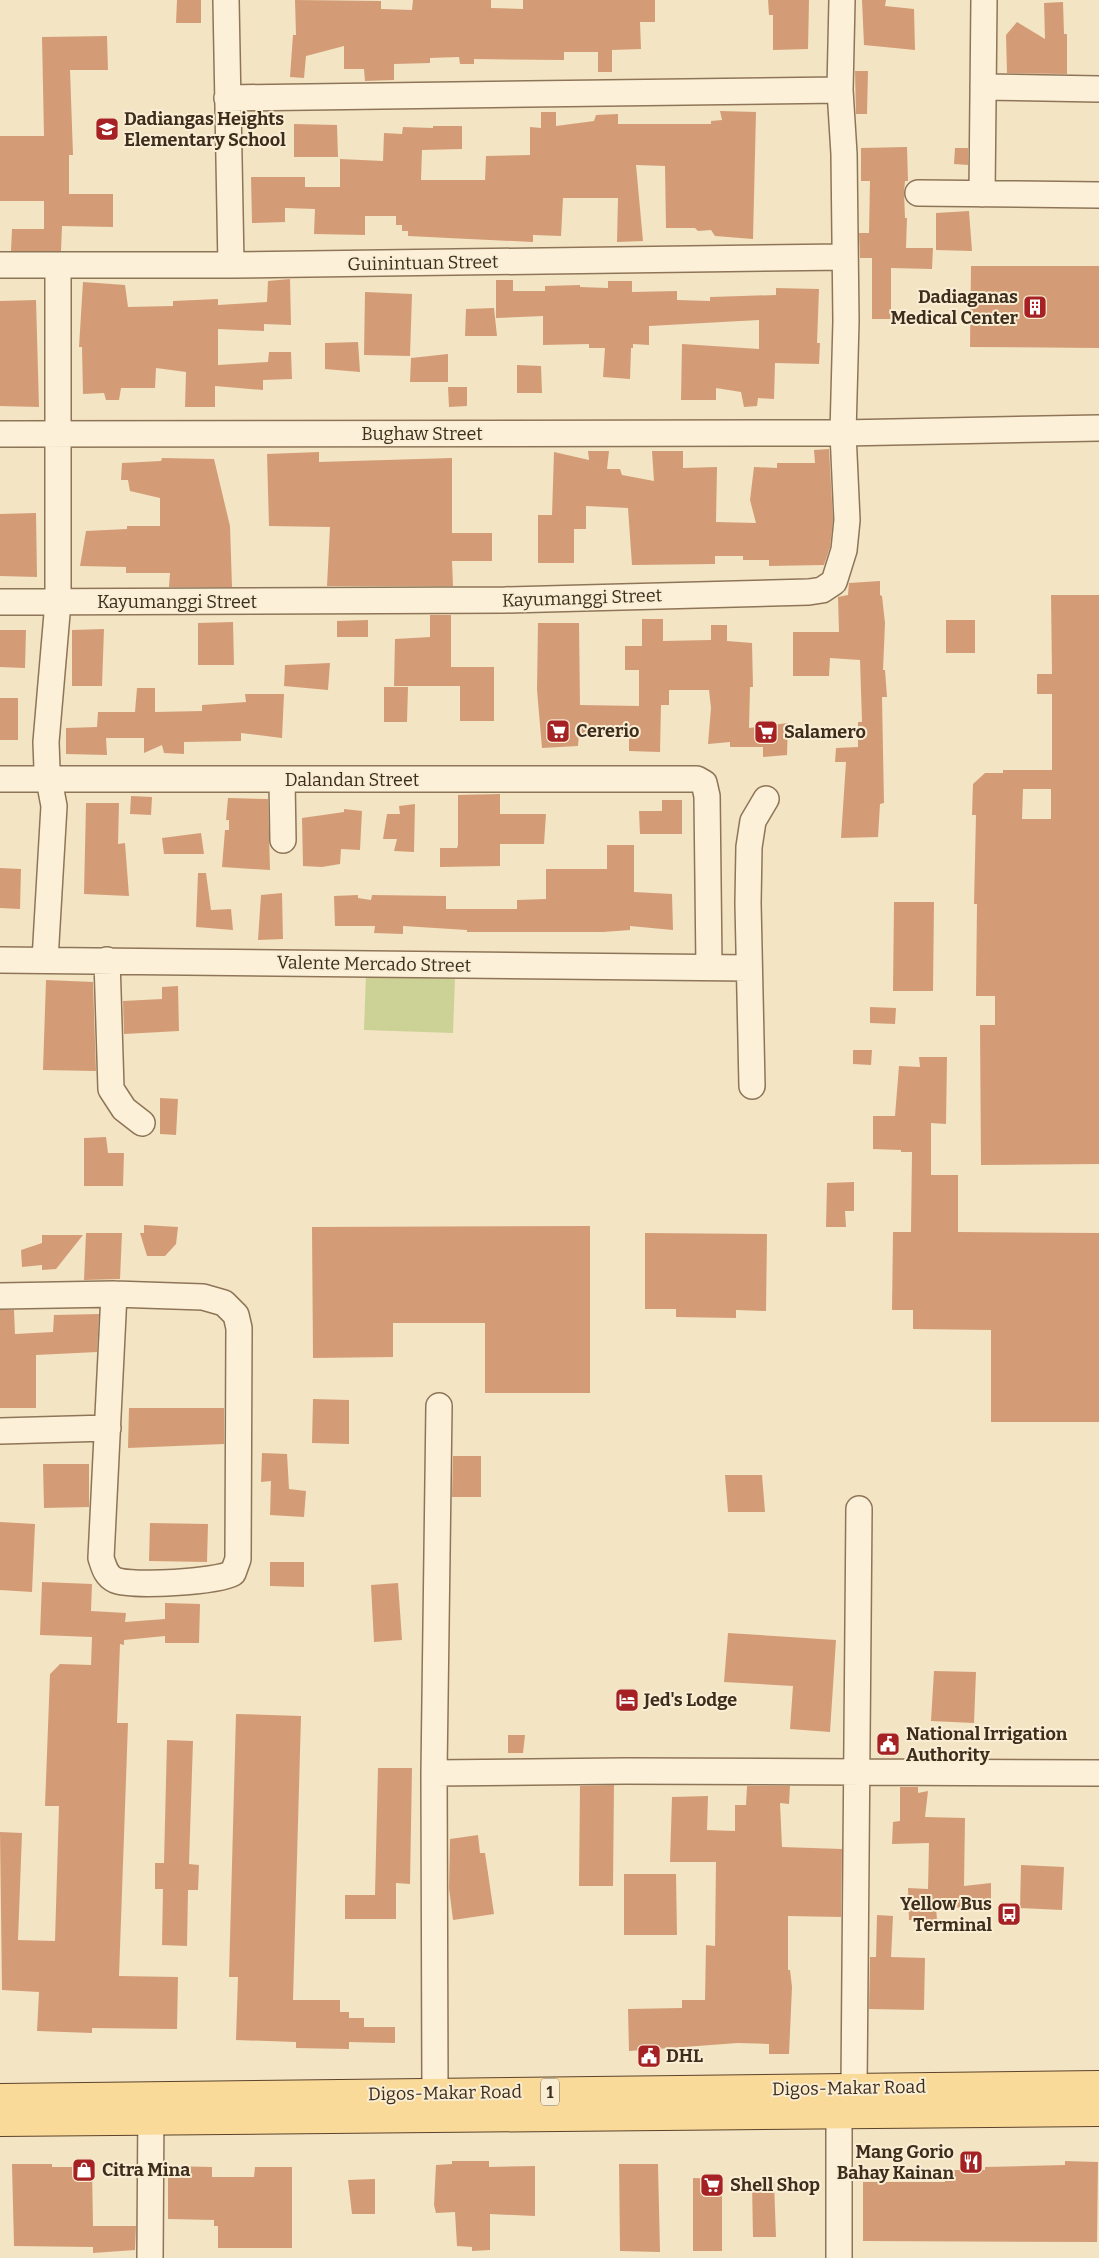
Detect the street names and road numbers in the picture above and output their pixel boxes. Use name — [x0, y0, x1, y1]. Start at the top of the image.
street label: Guinintuan Street — [347, 251, 499, 275]
street label: Bughaw Street — [361, 423, 483, 445]
street label: Kayumanggi Street — [502, 584, 663, 612]
street label: Kayumanggi Street — [97, 591, 258, 613]
street label: Dalandan Street — [285, 769, 420, 791]
street label: Valente Mercado Street — [277, 951, 472, 977]
street label: Digos-Makar Road — [772, 2076, 927, 2100]
road number: 1 — [541, 2078, 559, 2106]
street label: Digos-Makar Road — [368, 2081, 523, 2105]

